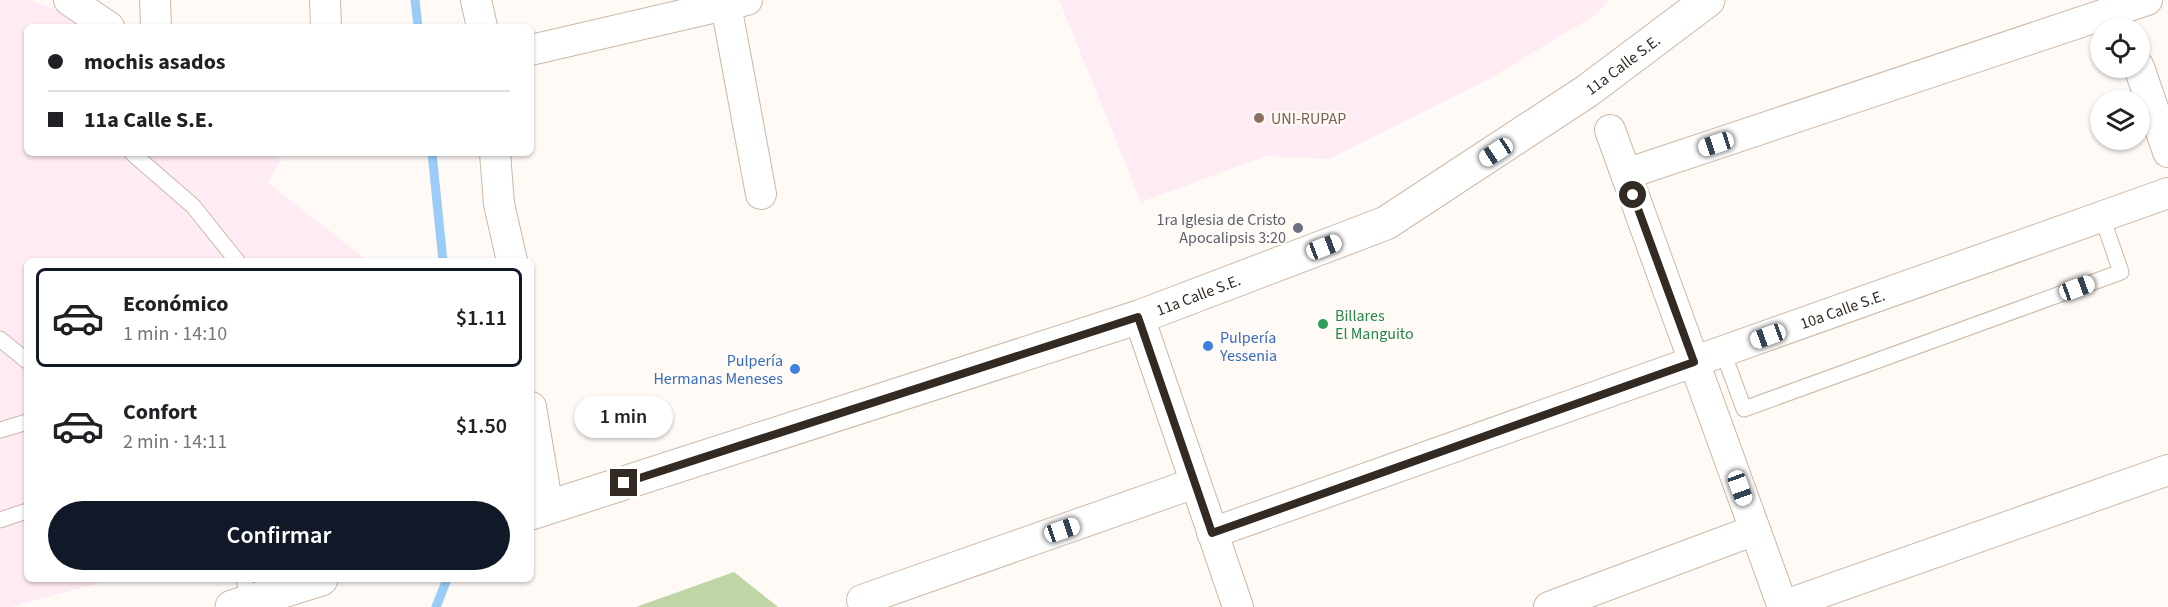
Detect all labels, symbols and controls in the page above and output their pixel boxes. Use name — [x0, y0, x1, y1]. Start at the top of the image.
map controls — [2090, 18, 2150, 150]
button: locate — [2090, 18, 2150, 78]
street label: 11a Calle S.E. — [1581, 30, 1665, 101]
text: mochis asados — [84, 46, 226, 78]
button: layers — [2090, 90, 2150, 150]
text: 11a Calle S.E. — [84, 104, 214, 136]
place label: UNI-RUPAP — [1271, 108, 1346, 130]
marker: UNI-RUPAP — [1252, 111, 1266, 125]
car — [1696, 130, 1736, 158]
car — [1476, 135, 1516, 169]
route start — [1619, 181, 1646, 208]
place label: 1ra Iglesia de Cristo Apocalipsis 3:20 — [1157, 209, 1286, 249]
marker: 1ra Iglesia de Cristo Apocalipsis 3:20 — [1291, 221, 1305, 235]
car — [1304, 232, 1344, 262]
street label: 11a Calle S.E. — [1153, 269, 1244, 322]
car — [2057, 273, 2097, 303]
street label: 10a Calle S.E. — [1797, 285, 1888, 335]
text: Económico — [123, 288, 228, 320]
icon: car — [51, 291, 105, 345]
text: $1.11 — [456, 302, 507, 334]
place label: Billares El Manguito — [1335, 305, 1414, 345]
marker: Billares El Manguito — [1316, 317, 1330, 331]
text: 1 min · 14:10 — [123, 320, 227, 348]
car — [1748, 321, 1788, 351]
place label: Pulpería Yessenia — [1219, 327, 1277, 367]
marker: Pulpería Yessenia — [1201, 339, 1215, 353]
place label: Pulpería Hermanas Meneses — [653, 350, 783, 390]
marker: Pulpería Hermanas Meneses — [788, 362, 802, 376]
text: Confort — [123, 396, 197, 428]
callout: 1 min — [574, 396, 674, 438]
icon: car — [51, 399, 105, 453]
text: 1 min — [600, 403, 647, 431]
text: $1.50 — [456, 410, 507, 442]
text: 2 min · 14:11 — [123, 428, 227, 456]
car — [1725, 468, 1755, 508]
route end — [610, 469, 637, 496]
button: Confirmar — [48, 501, 510, 570]
car — [1042, 516, 1082, 544]

